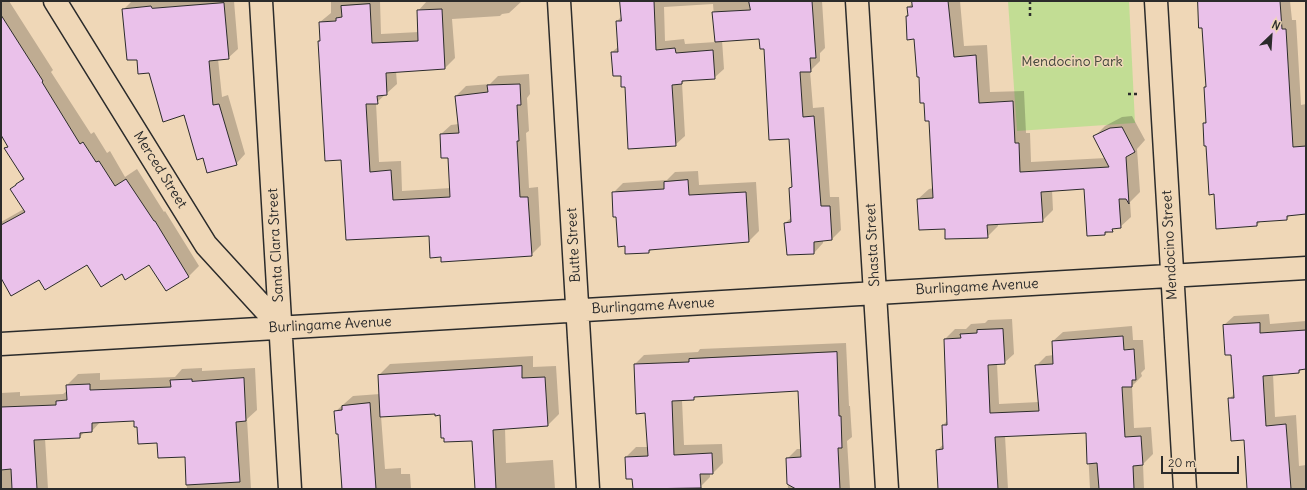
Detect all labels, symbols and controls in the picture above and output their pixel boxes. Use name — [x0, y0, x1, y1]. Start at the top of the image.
north arrow — [1251, 16, 1291, 56]
text: N — [1270, 17, 1282, 33]
park label: Mendocino Park — [1021, 54, 1123, 70]
street label: Merced Street — [130, 128, 190, 212]
street label: Santa Clara Street — [265, 187, 287, 303]
street label: Mendocino Street — [1159, 190, 1181, 300]
street label: Shasta Street — [862, 203, 884, 287]
street label: Butte Street — [564, 207, 584, 283]
street label: Burlingame Avenue — [915, 275, 1039, 299]
street label: Burlingame Avenue — [591, 294, 715, 318]
street label: Burlingame Avenue — [268, 313, 392, 337]
scale bar — [1163, 448, 1241, 474]
text: 20 m — [1168, 455, 1196, 470]

